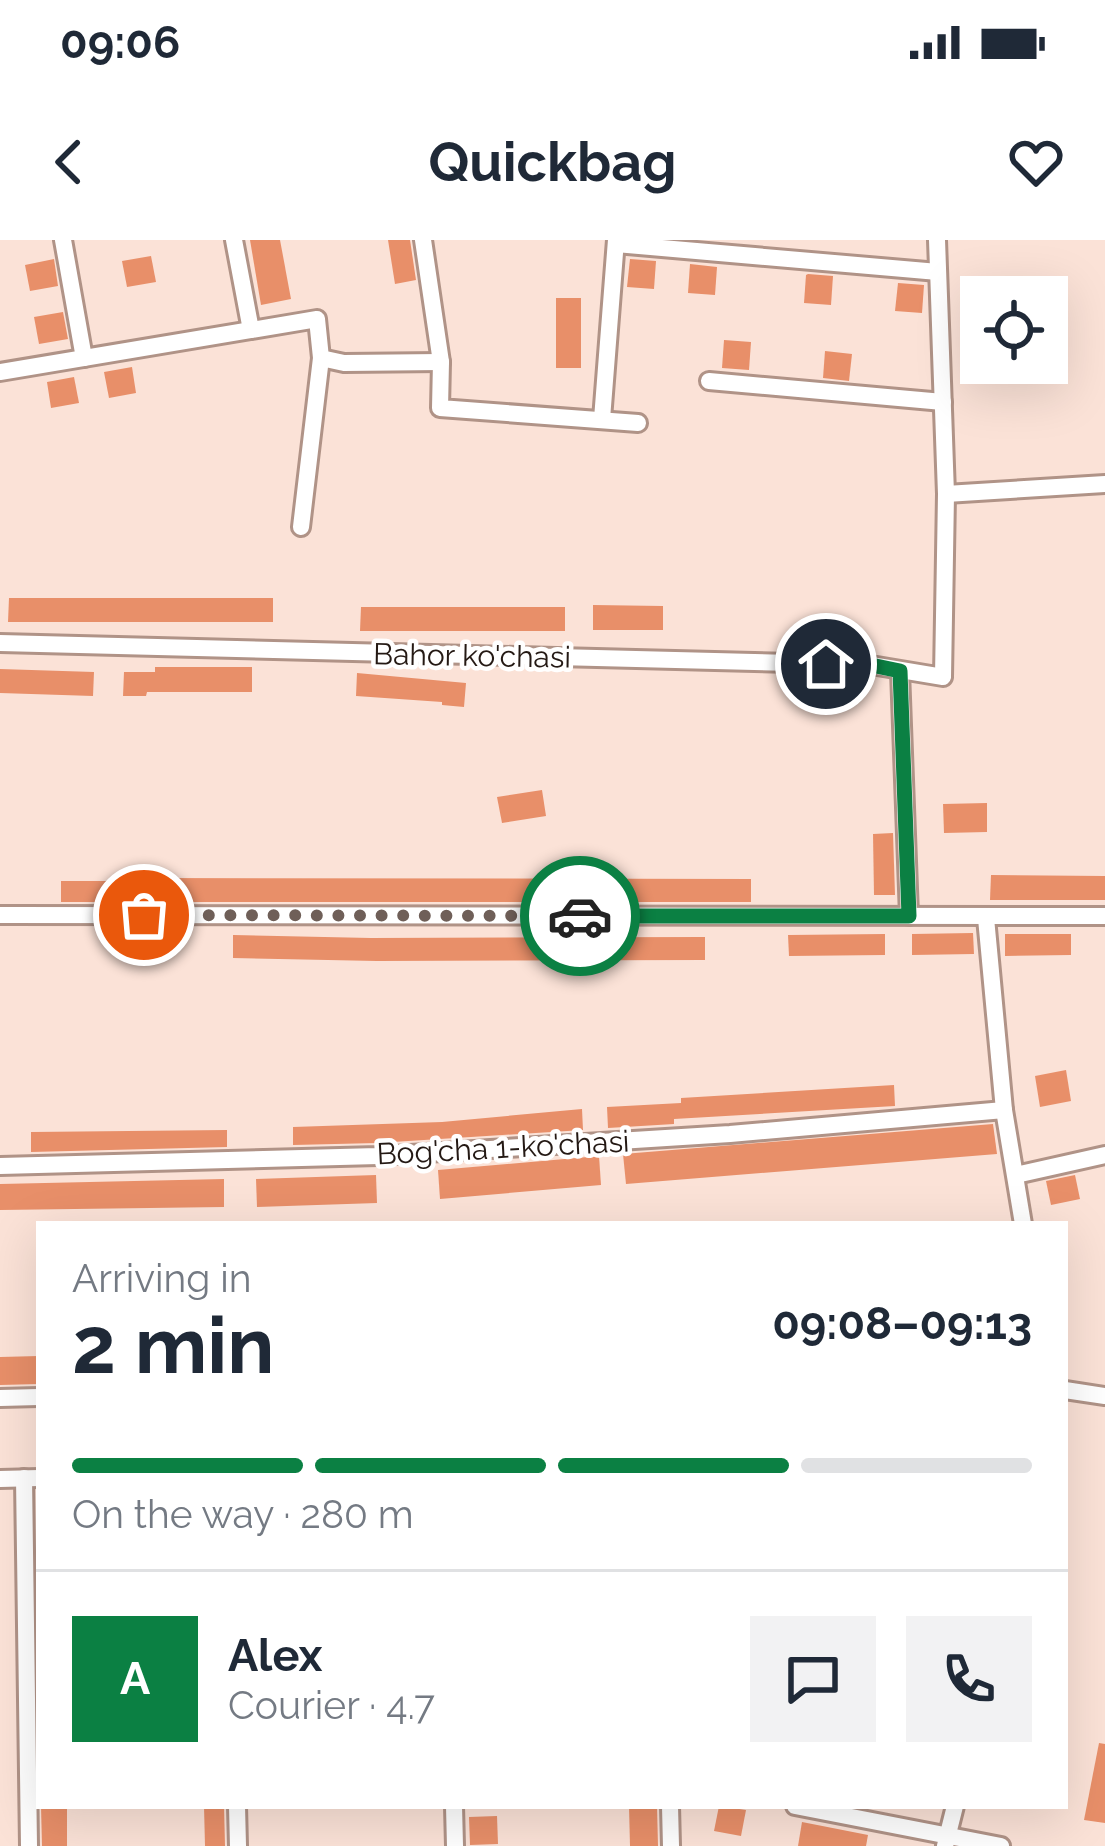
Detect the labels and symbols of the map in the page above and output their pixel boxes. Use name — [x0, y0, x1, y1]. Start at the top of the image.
pin — [775, 613, 877, 715]
street label: Bahor ko'chasi — [373, 636, 571, 675]
courier — [520, 856, 640, 976]
pin — [93, 864, 195, 966]
street label: Bog'cha 1-ko'chasi — [376, 1123, 630, 1172]

